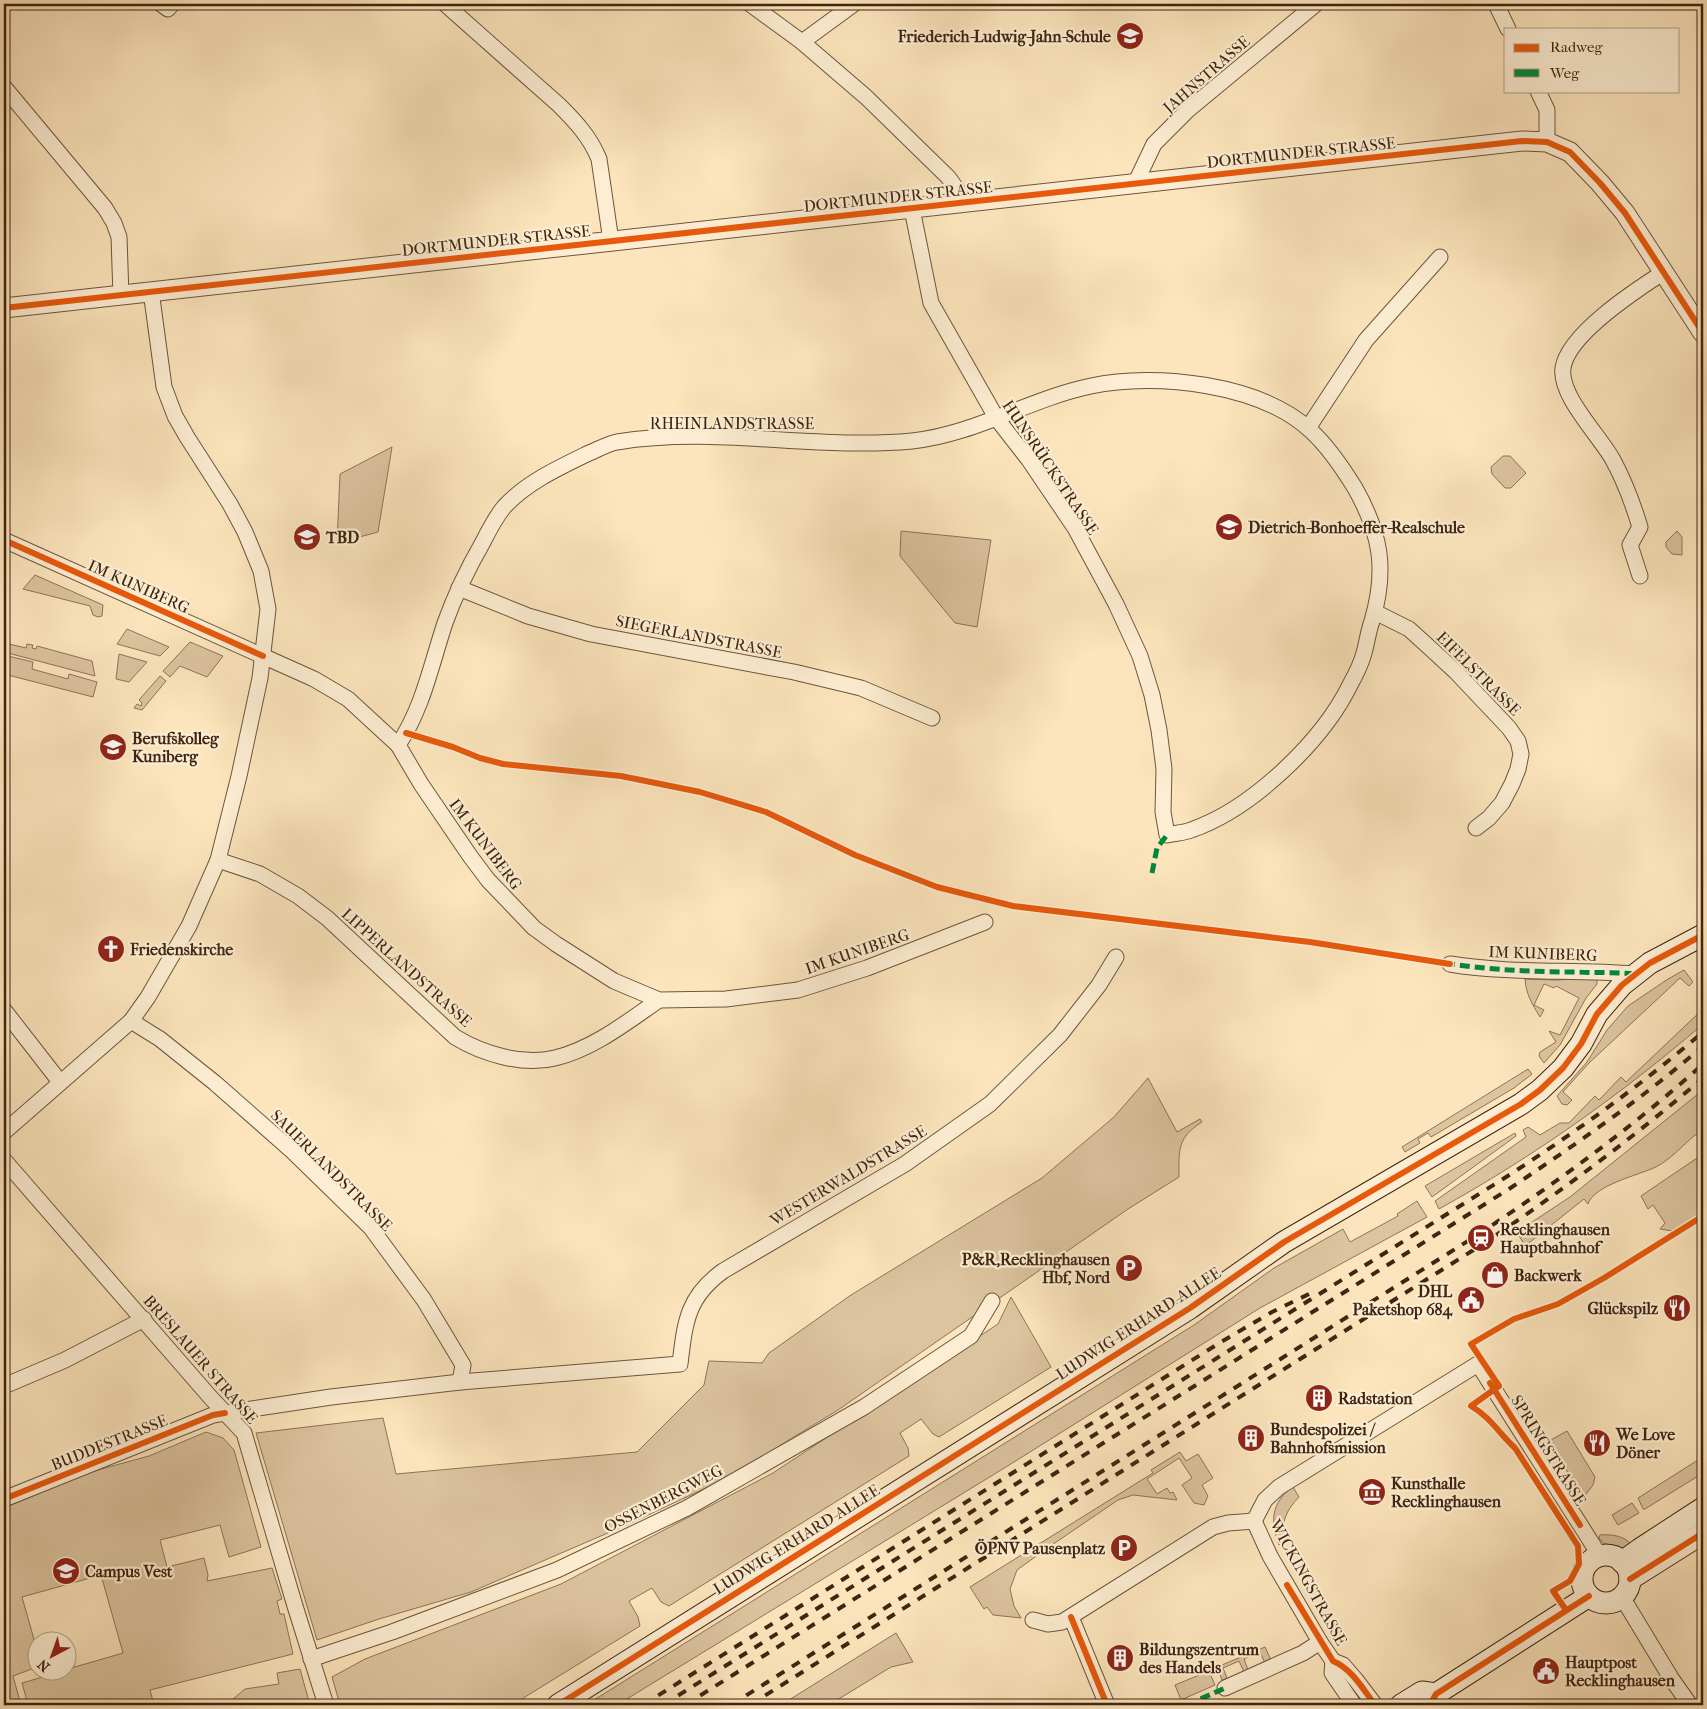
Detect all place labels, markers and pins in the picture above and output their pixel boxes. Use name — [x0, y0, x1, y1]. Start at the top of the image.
school or university icon: Friederich-Ludwig-Jahn-Schule — [1115, 21, 1145, 51]
place label: Friederich-Ludwig-Jahn-Schule — [897, 27, 1111, 47]
school or university icon: Dietrich-Bonhoeffer-Realschule — [1214, 512, 1244, 542]
place label: Dietrich-Bonhoeffer-Realschule — [1248, 518, 1465, 537]
school or university icon: TBD — [292, 522, 322, 552]
place label: TBD — [325, 528, 359, 547]
place label: Berufskolleg Kuniberg — [132, 729, 219, 767]
school or university icon: Berufskolleg Kuniberg — [98, 732, 128, 762]
church icon: Friedenskirche — [96, 934, 126, 964]
place label: Friedenskirche — [129, 940, 233, 959]
place label: Recklinghausen Hauptbahnhof — [1500, 1220, 1611, 1258]
station icon: Recklinghausen Hauptbahnhof — [1466, 1223, 1496, 1253]
place label: P&R,Recklinghausen Hbf, Nord — [962, 1250, 1111, 1287]
parking icon: P&R,Recklinghausen Hbf, Nord — [1114, 1253, 1144, 1283]
shop icon: Backwerk — [1480, 1260, 1510, 1290]
place label: Backwerk — [1514, 1266, 1582, 1285]
place label: DHL Paketshop 684 — [1352, 1282, 1454, 1320]
public building icon: DHL Paketshop 684 — [1456, 1285, 1486, 1315]
restaurant icon: Glückspilz — [1662, 1293, 1692, 1323]
place label: Glückspilz — [1587, 1299, 1659, 1319]
building icon: Radstation — [1304, 1383, 1334, 1413]
place label: Radstation — [1338, 1389, 1413, 1408]
place label: Bundespolizei / Bahnhofsmission — [1270, 1420, 1387, 1457]
building icon: Bundespolizei / Bahnhofsmission — [1236, 1423, 1266, 1453]
place label: We Love Döner — [1615, 1425, 1675, 1462]
restaurant icon: We Love Döner — [1582, 1428, 1612, 1458]
place label: Kunsthalle Recklinghausen — [1391, 1474, 1502, 1512]
museum icon: Kunsthalle Recklinghausen — [1357, 1477, 1387, 1507]
parking icon: ÖPNV Pausenplatz — [1109, 1533, 1139, 1563]
place label: ÖPNV Pausenplatz — [975, 1538, 1106, 1559]
school or university icon: Campus Vest — [51, 1556, 81, 1586]
place label: Campus Vest — [85, 1562, 173, 1582]
place label: Bildungszentrum des Handels — [1139, 1640, 1260, 1677]
building icon: Bildungszentrum des Handels — [1105, 1643, 1135, 1673]
place label: Hauptpost Recklinghausen — [1565, 1653, 1676, 1691]
public building icon: Hauptpost Recklinghausen — [1531, 1656, 1561, 1686]

